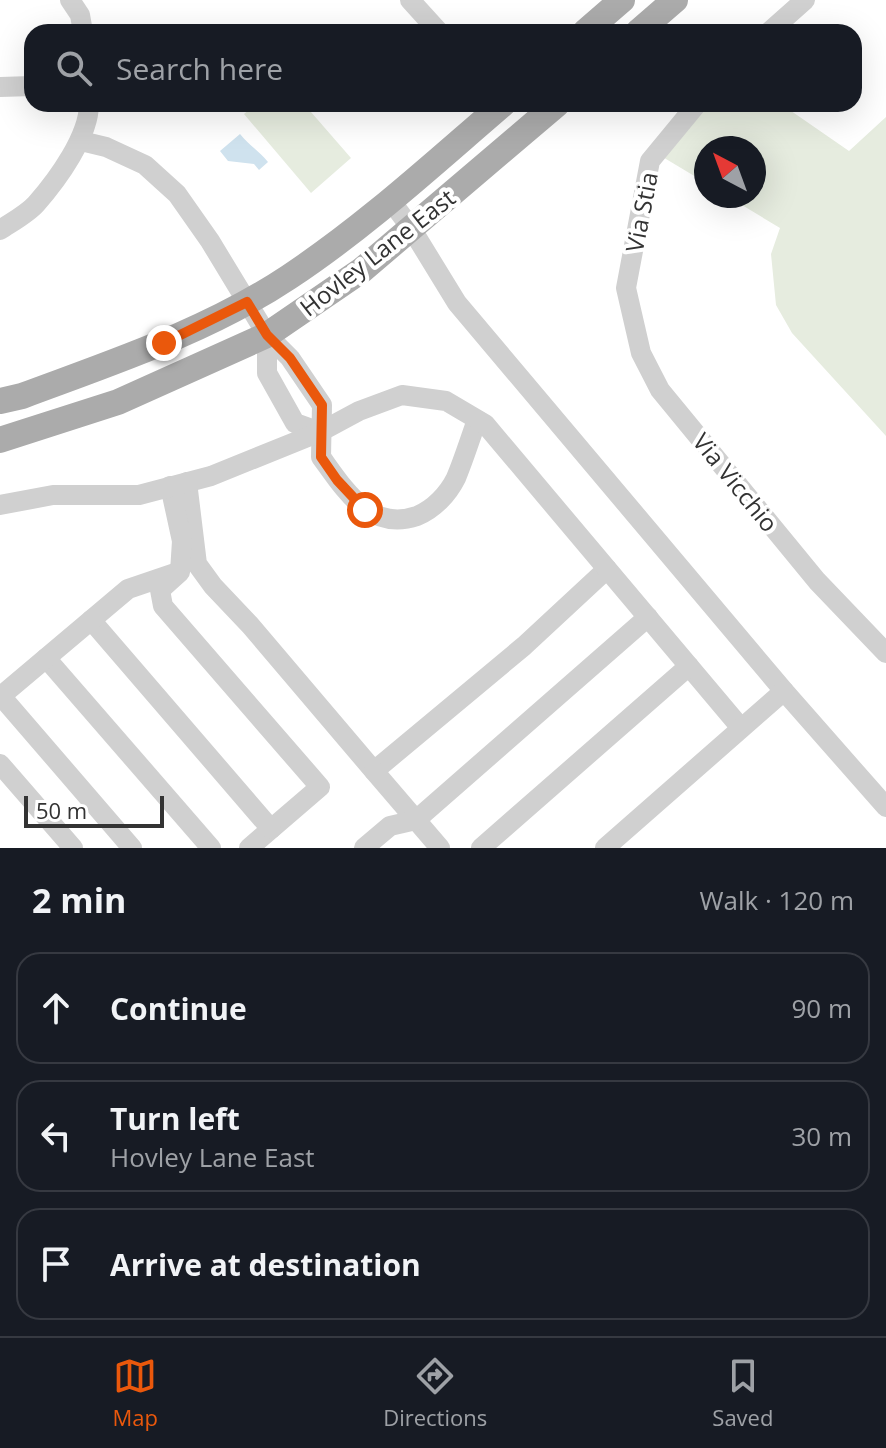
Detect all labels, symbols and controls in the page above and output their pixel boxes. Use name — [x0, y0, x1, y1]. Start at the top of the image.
search box — [24, 24, 862, 112]
icon: search — [52, 46, 96, 90]
text: Search here — [116, 48, 283, 89]
north arrow — [694, 136, 766, 208]
street label: Via Stia — [617, 169, 665, 255]
street label: Hovley Lane East — [292, 181, 462, 323]
route end — [146, 325, 182, 361]
street label: Via Vicchio — [686, 426, 786, 538]
route start — [347, 492, 383, 528]
scale bar — [24, 792, 164, 828]
text: 50 m — [36, 795, 87, 825]
text: 2 min — [32, 877, 126, 923]
text: Walk · 120 m — [700, 882, 854, 918]
icon: ahead — [34, 986, 78, 1030]
text: Continue — [110, 988, 247, 1029]
text: 90 m — [791, 990, 852, 1026]
text: Turn left — [110, 1098, 240, 1139]
icon: left — [34, 1114, 78, 1158]
text: 30 m — [791, 1118, 852, 1154]
text: Hovley Lane East — [110, 1139, 315, 1175]
icon: arrive — [34, 1242, 78, 1286]
text: Arrive at destination — [110, 1244, 421, 1285]
tab: Map — [113, 1354, 158, 1432]
tab: Directions — [383, 1354, 487, 1432]
tab: Saved — [712, 1354, 773, 1432]

